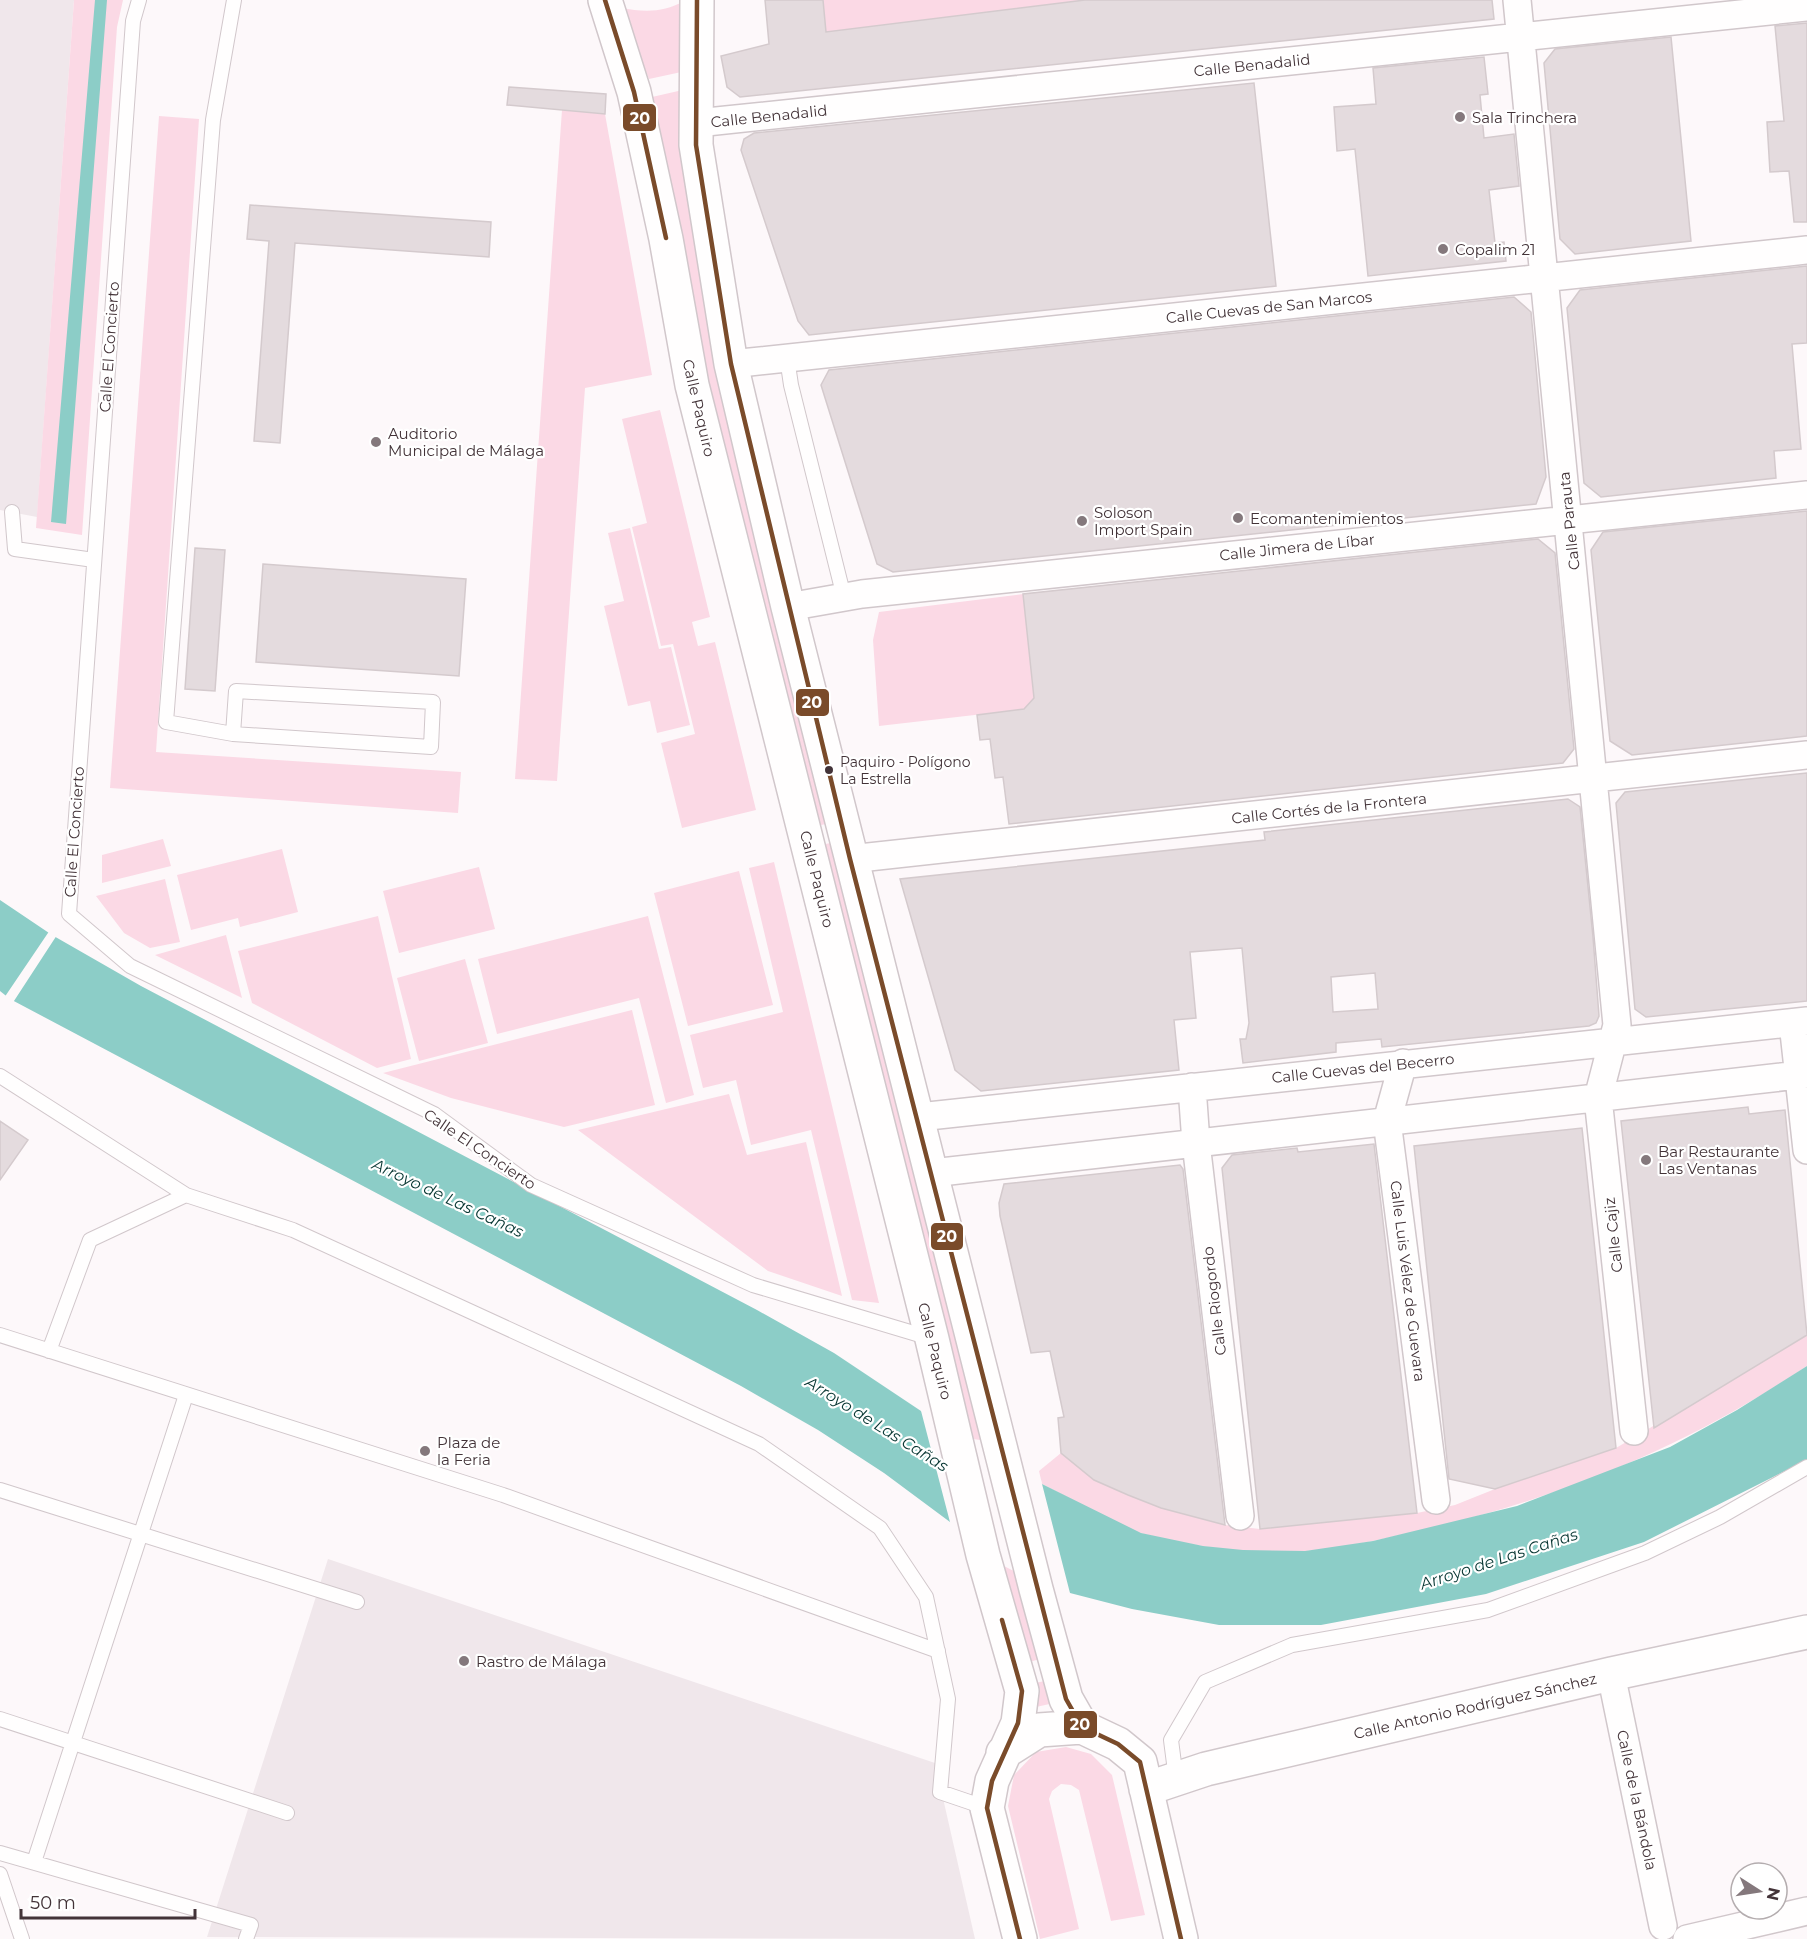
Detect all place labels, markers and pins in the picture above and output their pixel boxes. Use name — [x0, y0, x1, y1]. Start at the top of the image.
place label: Sala Trinchera — [1472, 108, 1577, 127]
marker: Sala Trinchera — [1453, 110, 1467, 124]
place label: Copalim 21 — [1455, 240, 1536, 259]
marker: Copalim 21 — [1436, 242, 1450, 256]
place label: Auditorio Municipal de Málaga — [388, 424, 544, 460]
marker: Auditorio Municipal de Málaga — [369, 435, 383, 449]
place label: Soloson Import Spain — [1094, 503, 1193, 539]
place label: Ecomantenimientos — [1250, 509, 1403, 528]
marker: Ecomantenimientos — [1231, 511, 1245, 525]
marker: Soloson Import Spain — [1075, 514, 1089, 528]
place label: Paquiro - Polígono La Estrella — [840, 753, 971, 788]
marker: Paquiro - Polígono La Estrella — [823, 764, 835, 776]
place label: Bar Restaurante Las Ventanas — [1658, 1142, 1779, 1178]
marker: Bar Restaurante Las Ventanas — [1639, 1153, 1653, 1167]
place label: Plaza de la Feria — [437, 1433, 500, 1469]
marker: Plaza de la Feria — [418, 1444, 432, 1458]
place label: Rastro de Málaga — [476, 1652, 607, 1671]
marker: Rastro de Málaga — [457, 1654, 471, 1668]

